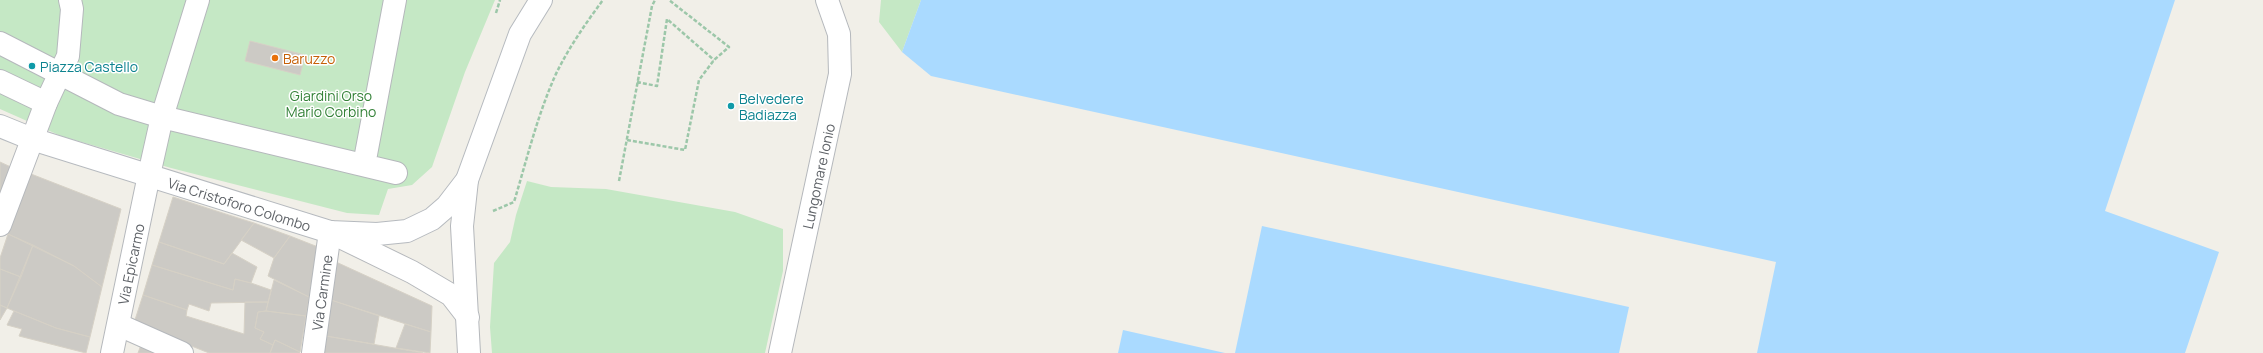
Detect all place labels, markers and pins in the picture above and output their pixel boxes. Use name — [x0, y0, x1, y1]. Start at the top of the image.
place label: Baruzzo — [283, 49, 335, 68]
marker: Baruzzo — [270, 53, 280, 63]
place label: Piazza Castello — [40, 57, 138, 76]
marker: Piazza Castello — [27, 61, 37, 71]
place label: Belvedere Badiazza — [739, 89, 804, 124]
marker: Belvedere Badiazza — [726, 101, 736, 111]

